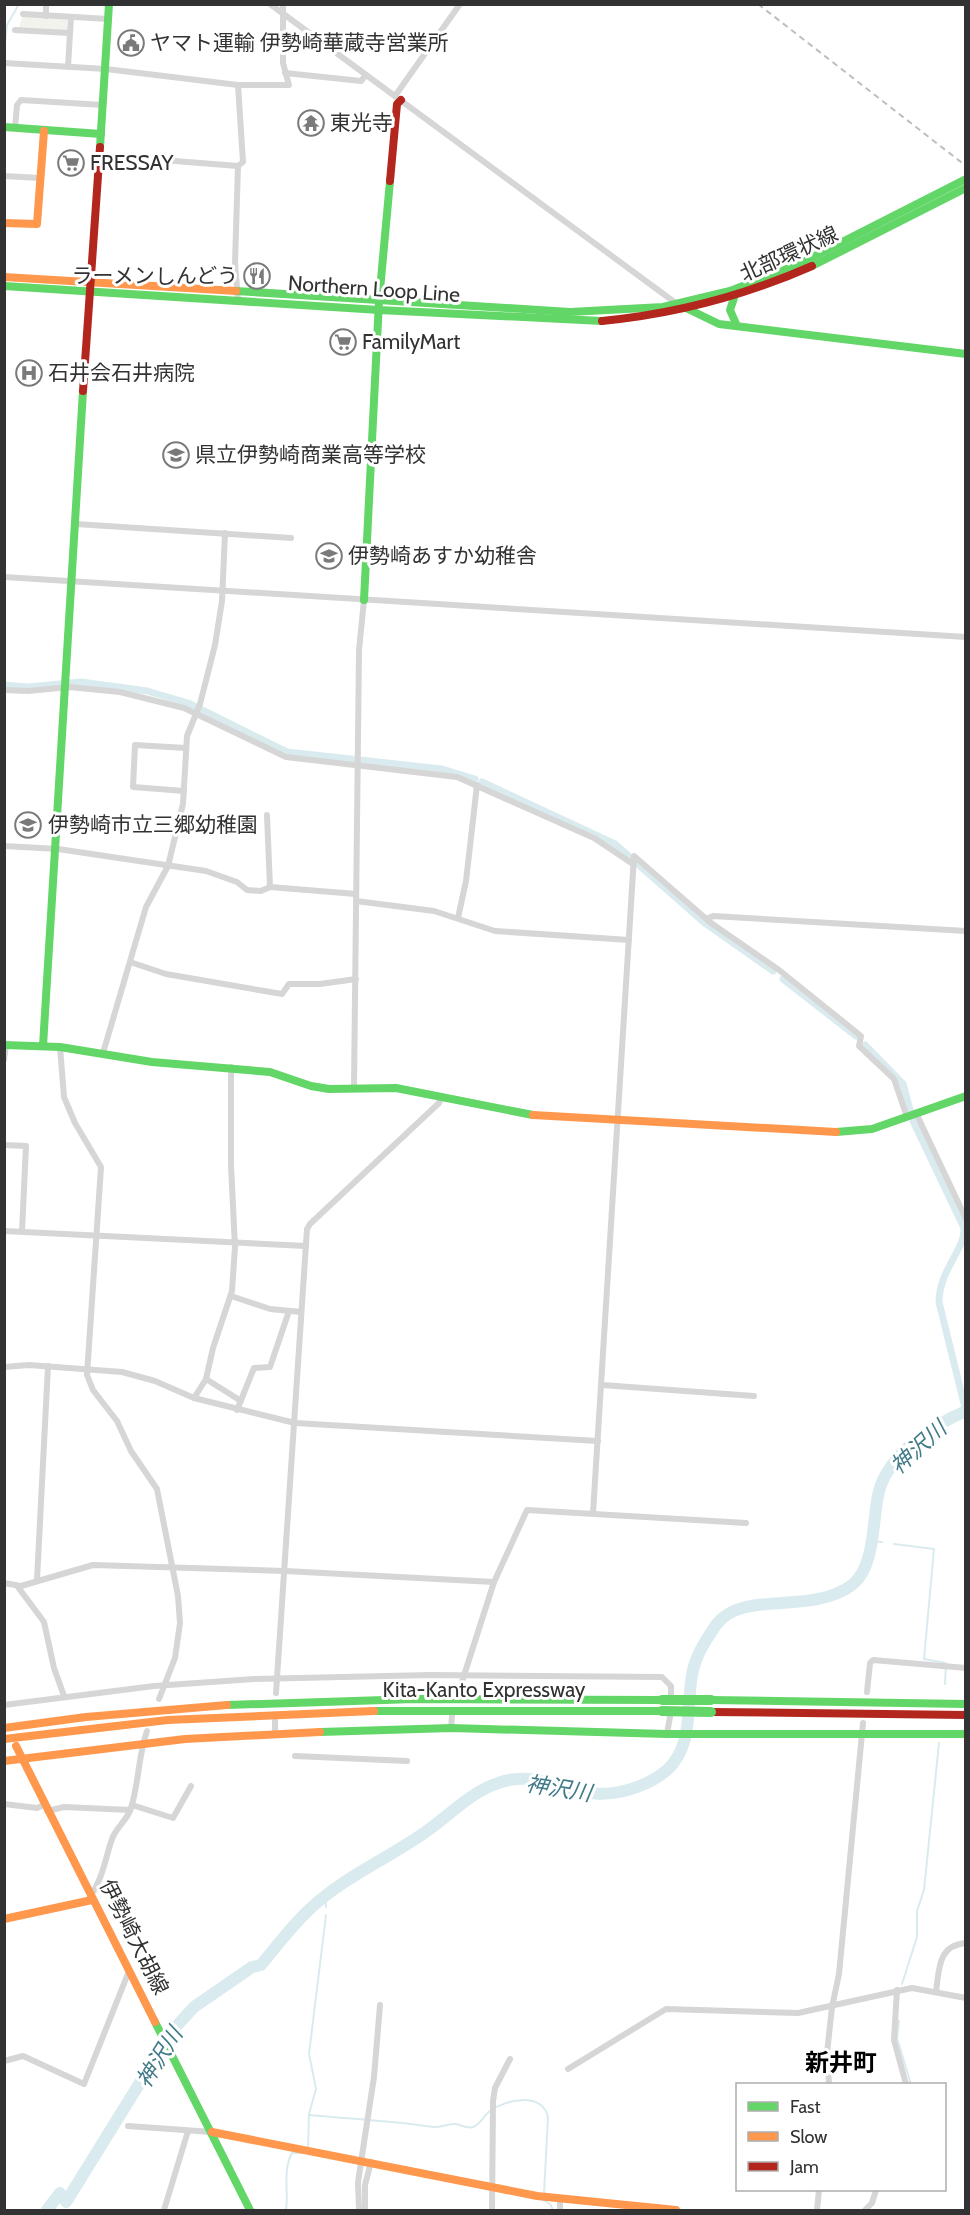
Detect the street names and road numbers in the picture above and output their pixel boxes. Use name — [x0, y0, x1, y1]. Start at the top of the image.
street label: 北部環状線 — [736, 221, 842, 286]
street label: Northern Loop Line — [287, 270, 461, 307]
street label: Kita-Kanto Expressway — [383, 1677, 586, 1702]
street label: 伊勢崎大胡線 — [95, 1875, 174, 1999]

